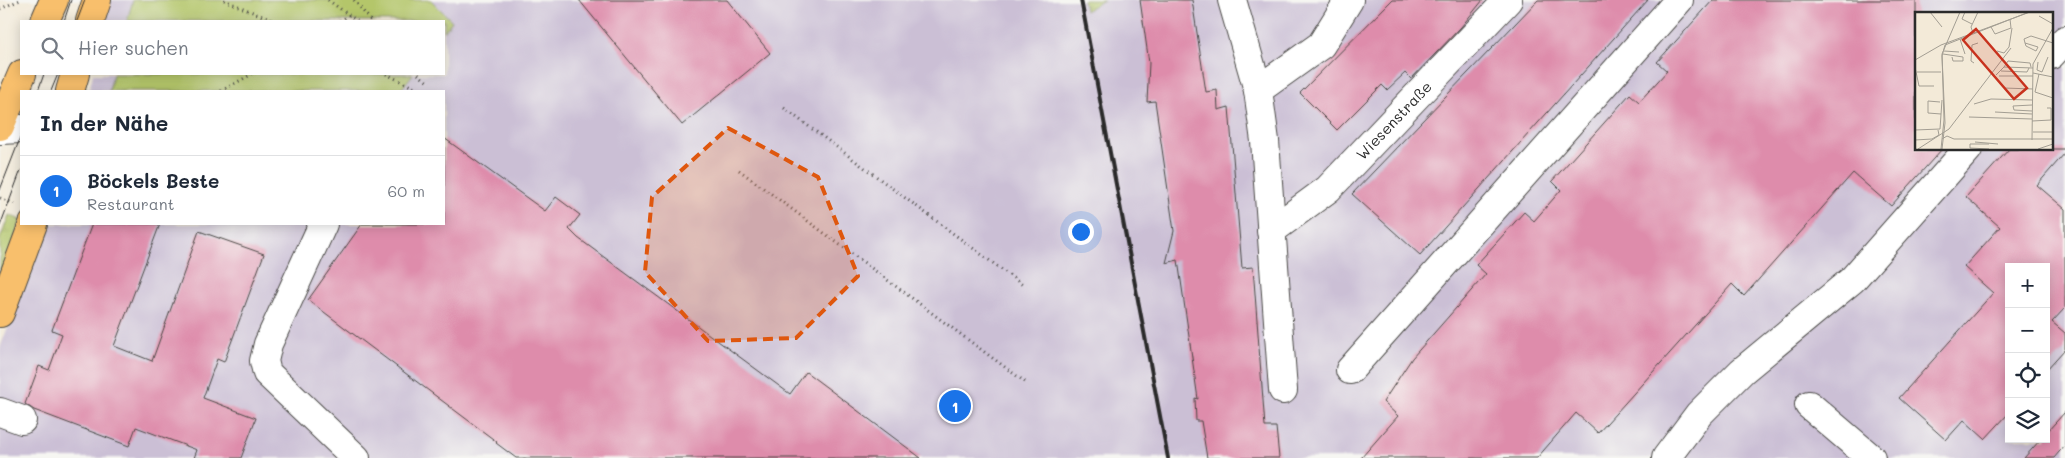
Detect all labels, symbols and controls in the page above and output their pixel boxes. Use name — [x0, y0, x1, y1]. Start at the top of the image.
inset map — [1915, 12, 2052, 150]
search box — [20, 20, 445, 75]
icon: search — [38, 34, 66, 62]
text: Hier suchen — [78, 35, 189, 60]
street label: Wiesenstraße — [1351, 76, 1436, 164]
text: In der Nähe — [40, 109, 168, 136]
text: Böckels Beste — [87, 168, 219, 193]
text: 1 — [52, 180, 60, 201]
text: 60 m — [388, 180, 425, 201]
text: Restaurant — [87, 193, 175, 214]
your location — [1068, 219, 1094, 245]
map controls — [2005, 263, 2050, 443]
button: + — [2005, 263, 2050, 308]
button: − — [2005, 308, 2050, 353]
button: locate — [2005, 353, 2050, 398]
pin: 1 — [939, 387, 971, 425]
button: layers — [2005, 398, 2050, 443]

